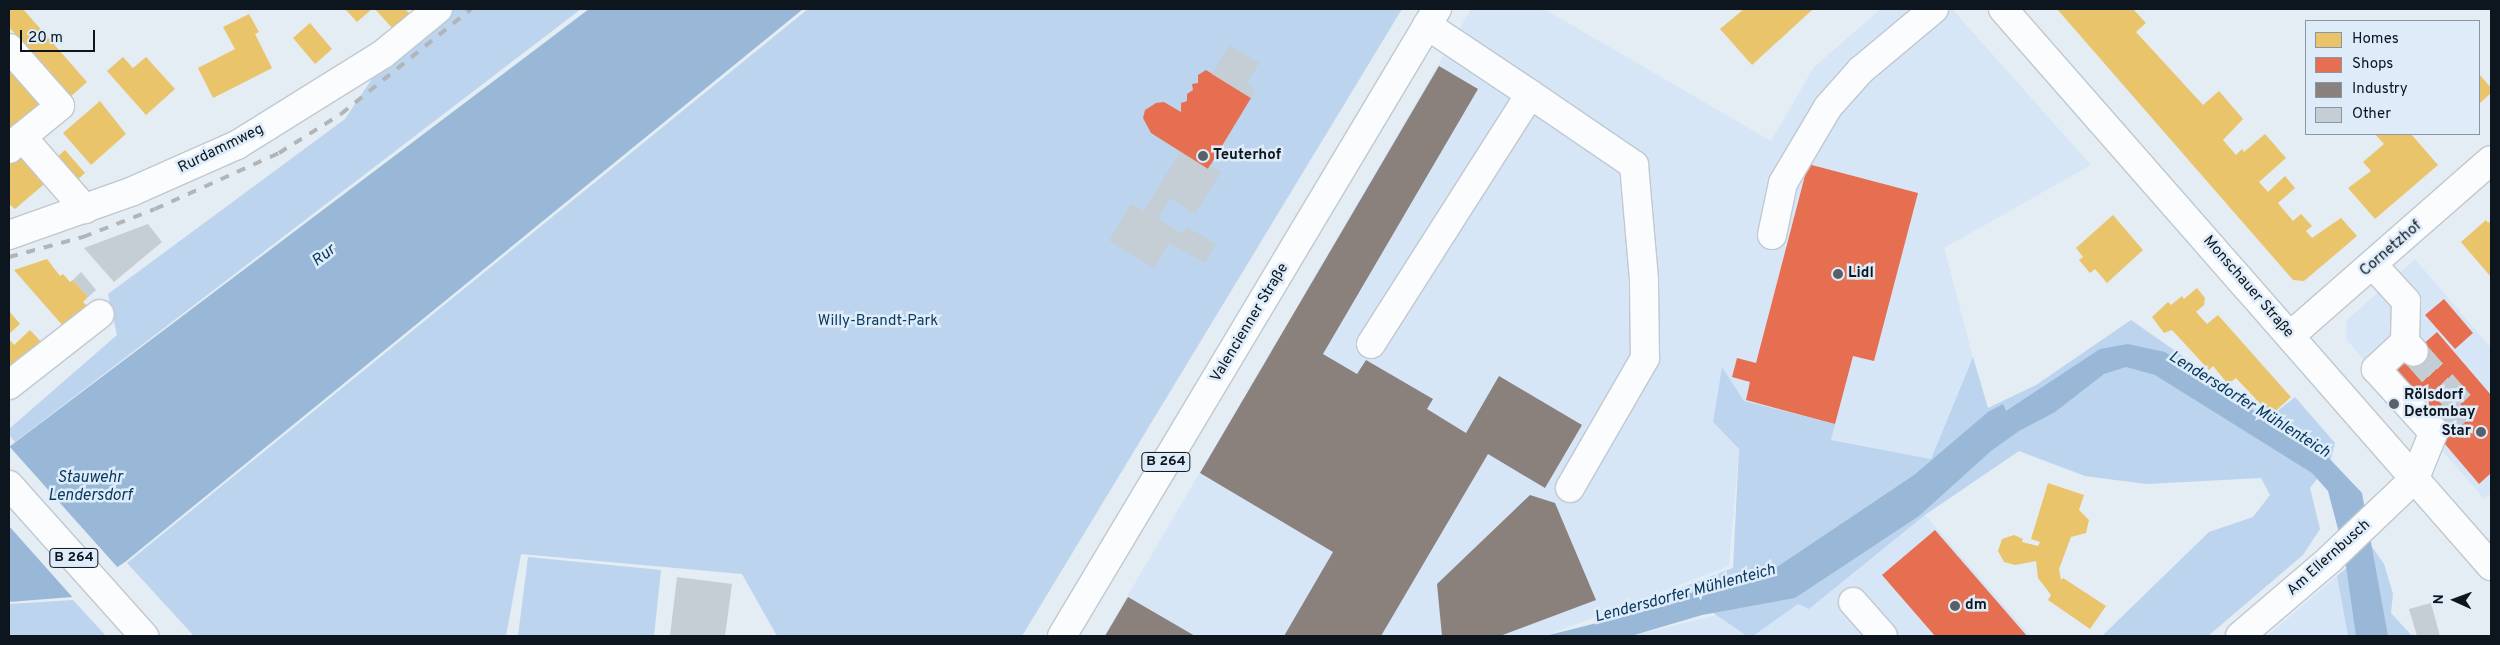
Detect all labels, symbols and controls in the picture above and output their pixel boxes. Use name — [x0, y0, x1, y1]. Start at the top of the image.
scale bar — [22, 20, 98, 52]
legend — [2305, 20, 2480, 135]
text: 20 m — [28, 29, 63, 48]
text: Homes — [2352, 30, 2399, 49]
text: Shops — [2352, 55, 2393, 74]
text: Industry — [2352, 80, 2408, 99]
text: Other — [2352, 105, 2391, 124]
street label: Rurdammweg — [175, 121, 267, 177]
place label: Teuterhof — [1213, 147, 1281, 165]
marker: Teuterhof — [1197, 150, 1209, 162]
street label: Cornetzhof — [2357, 217, 2425, 281]
street label: Monschauer Straße — [2199, 232, 2297, 342]
water label: Rur — [308, 241, 340, 271]
street label: Valencienner Straße — [1207, 260, 1293, 386]
place label: Lidl — [1848, 265, 1874, 283]
marker: Lidl — [1832, 268, 1844, 280]
park label: Willy-Brandt-Park — [818, 313, 938, 331]
water label: Lendersdorfer Mühlenteich — [2165, 347, 2333, 463]
place label: Rölsdorf Detombay — [2404, 386, 2475, 421]
marker: Rölsdorf Detombay — [2388, 398, 2400, 410]
place label: Star — [2441, 423, 2471, 441]
marker: Star — [2475, 426, 2487, 438]
road number: B 264 — [1141, 451, 1191, 474]
water label: Stauwehr Lendersdorf — [48, 468, 132, 506]
street label: Am Ellernbusch — [2284, 516, 2374, 600]
road number: B 264 — [49, 546, 99, 570]
water label: Lendersdorfer Mühlenteich — [1593, 561, 1777, 627]
north arrow — [2430, 575, 2480, 625]
text: N — [2431, 594, 2448, 605]
place label: dm — [1965, 597, 1987, 615]
marker: dm — [1949, 600, 1961, 612]

